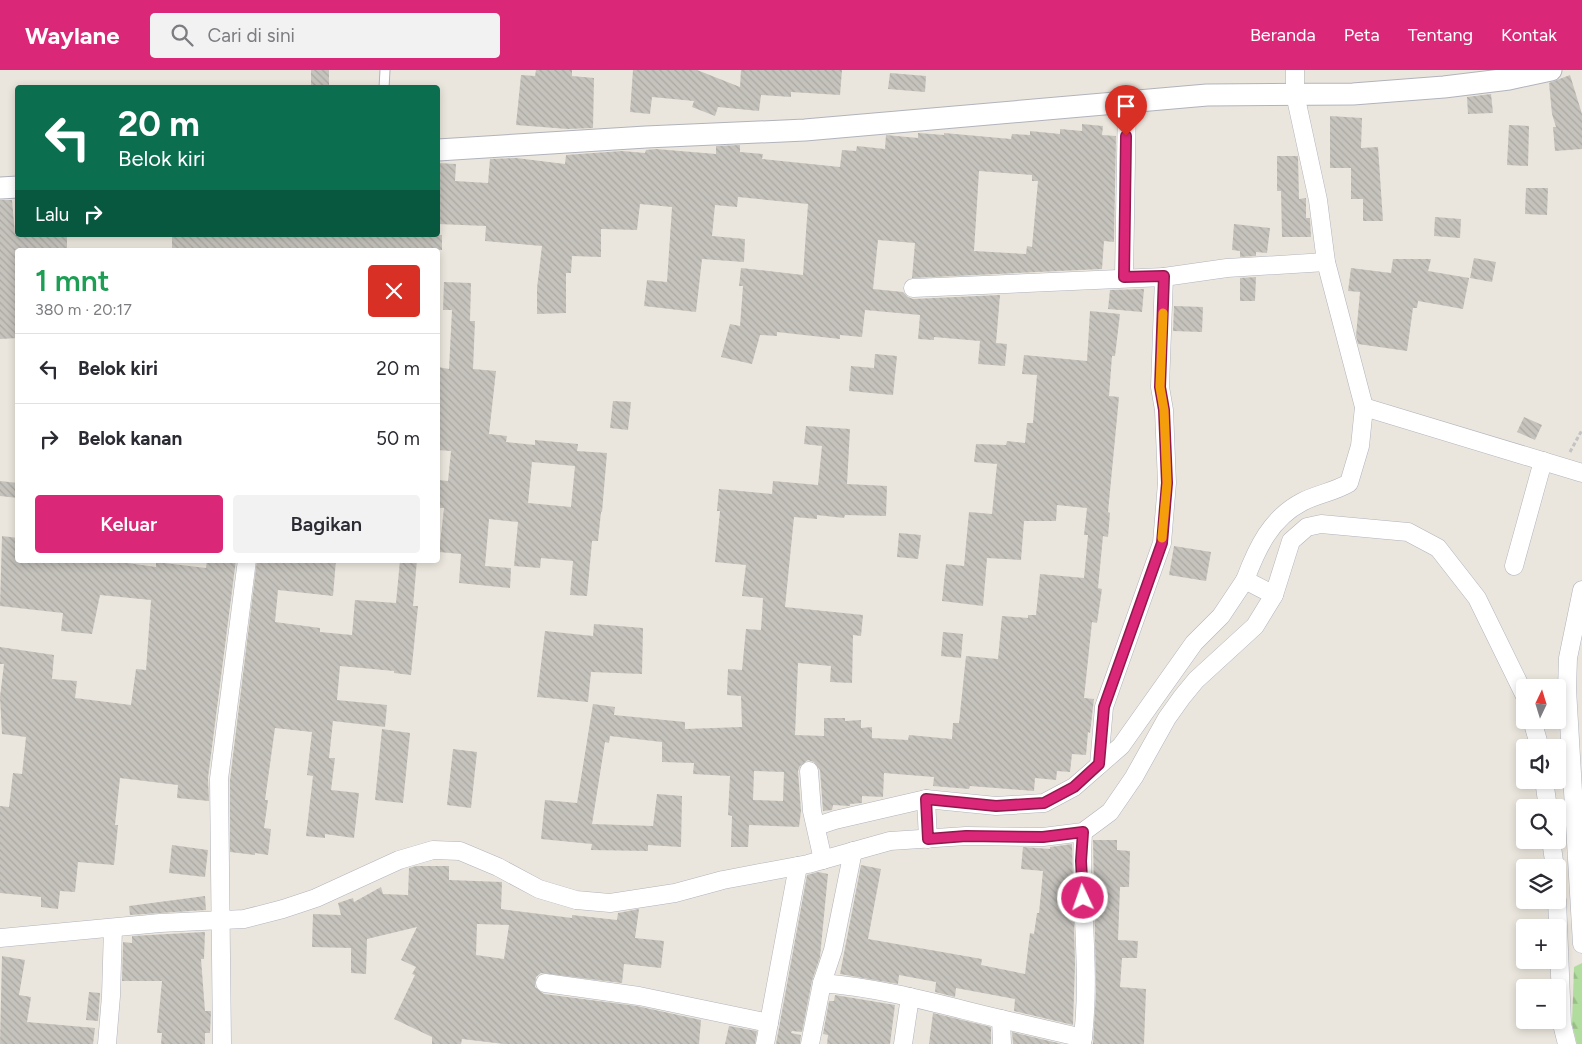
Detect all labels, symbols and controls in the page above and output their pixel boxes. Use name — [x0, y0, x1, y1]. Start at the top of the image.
search box — [150, 13, 500, 58]
text: Waylane — [25, 21, 120, 50]
icon: search — [168, 21, 196, 49]
text: Cari di sini — [208, 24, 295, 47]
text: Beranda — [1250, 24, 1316, 46]
text: Peta — [1344, 24, 1380, 46]
text: Tentang — [1408, 24, 1473, 46]
text: Kontak — [1501, 24, 1557, 46]
pin — [1105, 85, 1147, 136]
icon: arrive — [1112, 92, 1140, 120]
text: 20 m — [118, 103, 200, 145]
icon: left — [35, 105, 100, 170]
text: Belok kiri — [118, 145, 205, 172]
icon: right — [79, 200, 107, 228]
text: Lalu — [35, 203, 69, 226]
text: 1 mnt — [35, 262, 109, 299]
button: close — [368, 265, 420, 317]
text: 380 m · 20:17 — [35, 300, 132, 319]
icon: left — [35, 355, 63, 383]
text: Belok kiri — [78, 357, 158, 380]
text: 20 m — [376, 357, 420, 380]
icon: right — [35, 425, 63, 453]
text: Belok kanan — [78, 427, 182, 450]
text: 50 m — [376, 427, 420, 450]
button: Keluar — [35, 495, 223, 553]
button: Bagikan — [233, 495, 420, 553]
north arrow — [1516, 679, 1566, 729]
map controls — [1516, 679, 1566, 1029]
button: sound — [1516, 739, 1566, 789]
button: search — [1516, 799, 1566, 849]
button: layers — [1516, 859, 1566, 909]
position arrow — [1056, 871, 1108, 923]
button: + — [1516, 919, 1566, 969]
button: − — [1516, 979, 1566, 1029]

